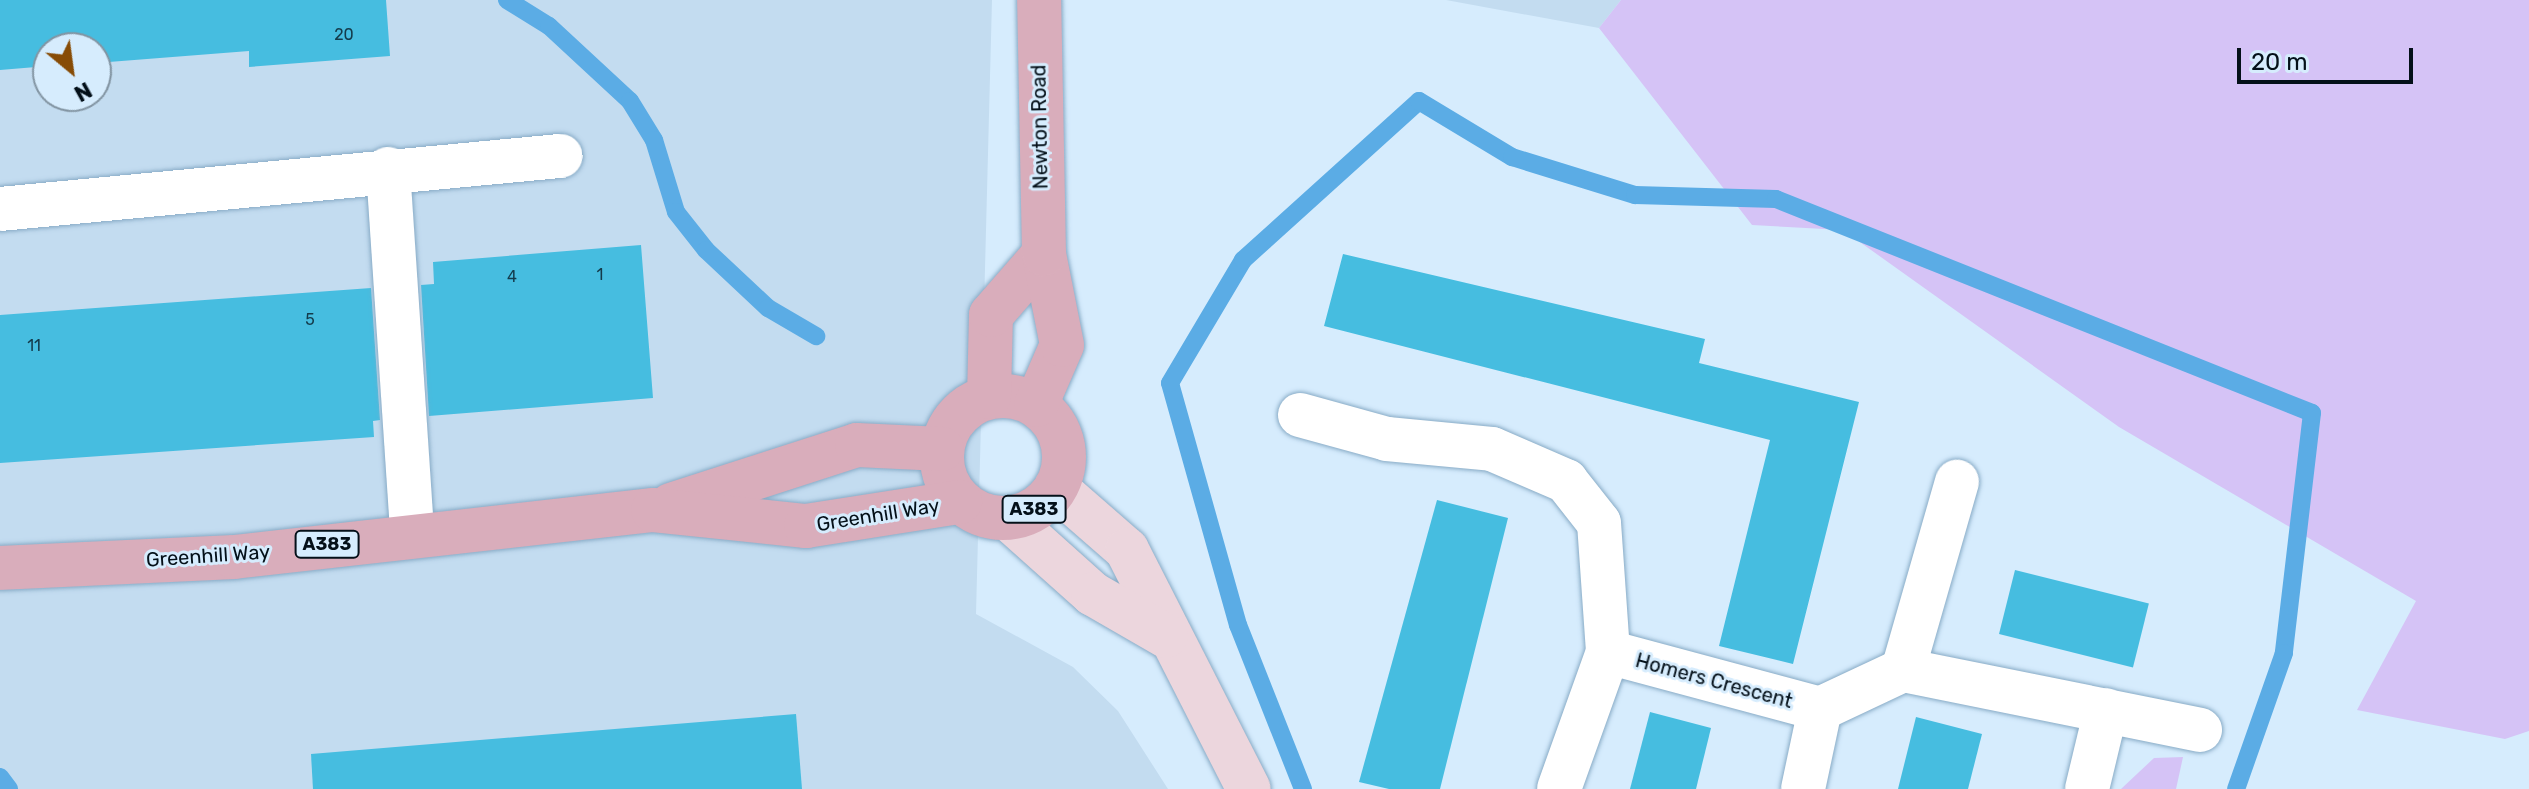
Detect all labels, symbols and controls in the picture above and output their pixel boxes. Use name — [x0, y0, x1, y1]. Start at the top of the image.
house number: 20 — [334, 25, 354, 45]
north arrow — [32, 32, 112, 112]
scale bar — [2241, 32, 2417, 82]
text: 20 m — [2251, 48, 2308, 76]
street label: Newton Road — [1027, 65, 1053, 189]
text: N — [69, 76, 96, 107]
house number: 1 — [597, 265, 603, 285]
house number: 4 — [507, 267, 517, 287]
house number: 5 — [305, 310, 315, 330]
house number: 11 — [27, 336, 41, 356]
street label: Greenhill Way — [815, 493, 941, 537]
road number: A383 — [1000, 495, 1068, 523]
road number: A383 — [293, 530, 361, 558]
street label: Greenhill Way — [145, 540, 271, 572]
street label: Homers Crescent — [1633, 648, 1795, 714]

